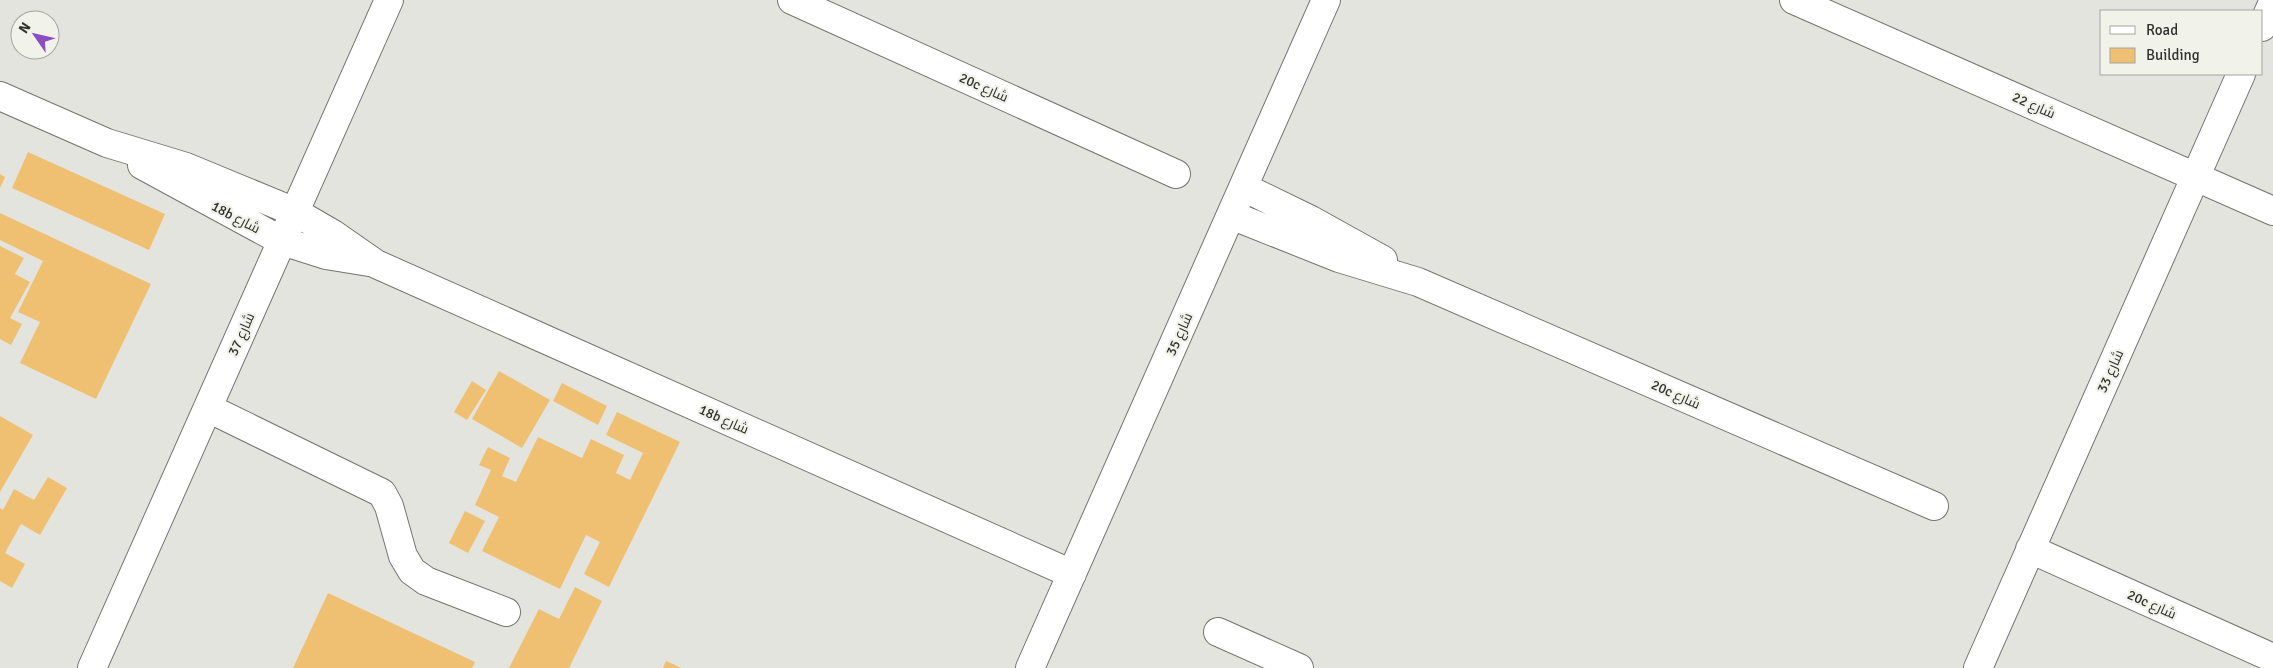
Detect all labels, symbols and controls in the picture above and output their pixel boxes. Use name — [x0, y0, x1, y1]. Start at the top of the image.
north arrow — [10, 10, 60, 60]
legend — [2100, 10, 2263, 75]
text: N — [15, 19, 34, 37]
text: Road — [2146, 21, 2178, 39]
text: Building — [2146, 46, 2200, 64]
street label: 20c شارع — [957, 69, 1011, 106]
street label: شارع 22 — [2010, 88, 2058, 122]
street label: 18b شارع — [209, 198, 263, 237]
street label: شارع 37 — [224, 310, 258, 358]
street label: شارع 35 — [1162, 310, 1196, 358]
street label: شارع 33 — [2093, 347, 2127, 395]
street label: 20c شارع — [1649, 376, 1703, 413]
street label: 18b شارع — [696, 401, 751, 438]
street label: 20c شارع — [2125, 586, 2179, 623]

